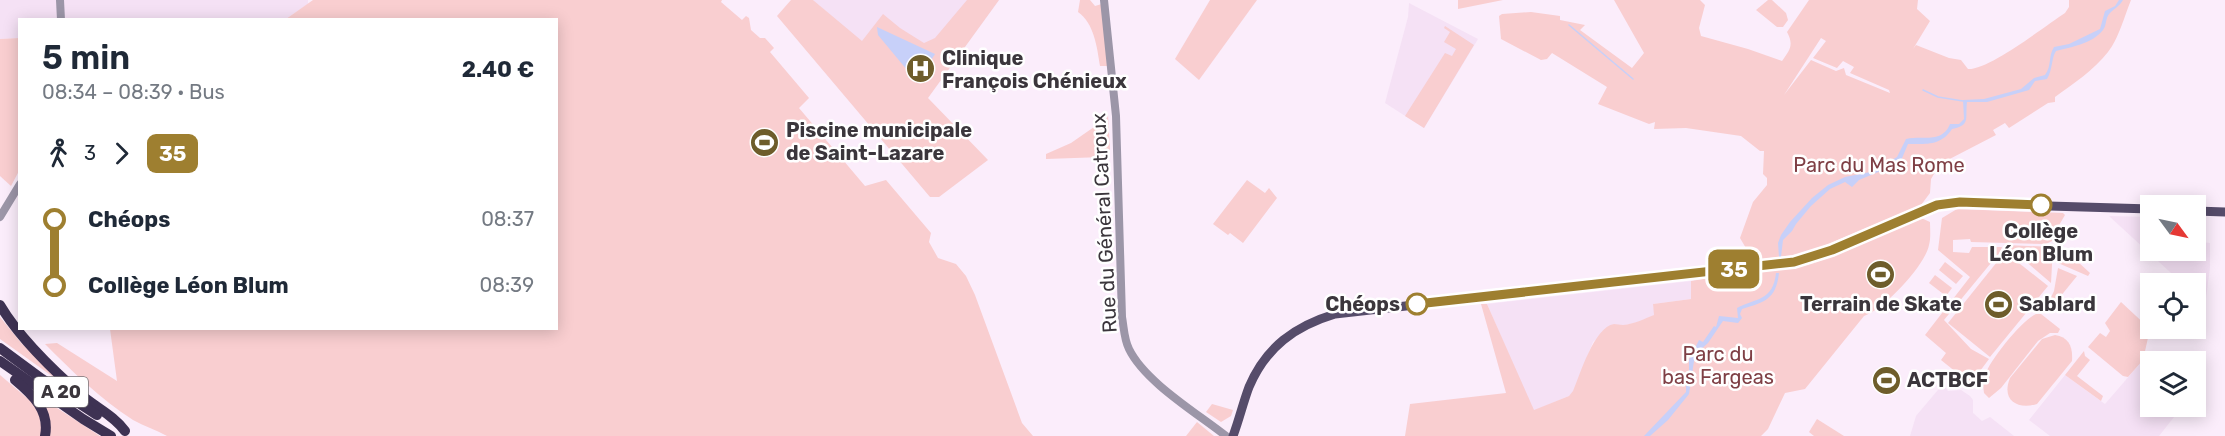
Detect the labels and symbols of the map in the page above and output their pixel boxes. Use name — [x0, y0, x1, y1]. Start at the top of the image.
place label: Clinique François Chénieux — [942, 46, 1127, 93]
hospital icon: Clinique François Chénieux — [905, 53, 937, 85]
street label: Rue du Général Catroux — [1086, 112, 1122, 334]
place label: Piscine municipale de Saint-Lazare — [786, 118, 972, 165]
sports icon: Piscine municipale de Saint-Lazare — [749, 126, 781, 158]
park label: Parc du Mas Rome — [1793, 153, 1965, 177]
marker: Collège Léon Blum — [2030, 194, 2052, 216]
north arrow — [2140, 195, 2206, 261]
place label: Collège Léon Blum — [1989, 219, 2093, 266]
line badge: 35 — [1707, 250, 1761, 288]
sports icon: Terrain de Skate — [1865, 258, 1897, 290]
sports icon: Sablard — [1982, 288, 2014, 320]
place label: Chéops — [1325, 292, 1400, 316]
place label: Terrain de Skate — [1800, 292, 1962, 316]
place label: Sablard — [2019, 292, 2096, 316]
marker: Chéops — [1406, 293, 1428, 315]
park label: Parc du bas Fargeas — [1662, 342, 1774, 389]
sports icon: ACTBCF — [1870, 364, 1902, 396]
place label: ACTBCF — [1907, 368, 1988, 392]
road number: A 20 — [34, 377, 88, 407]

